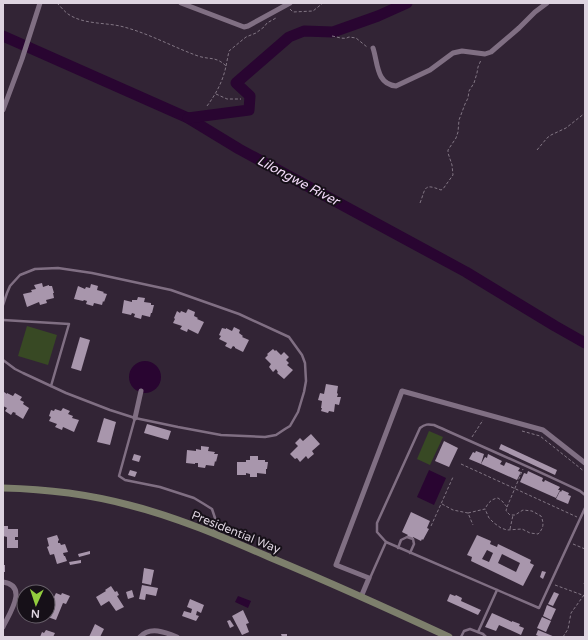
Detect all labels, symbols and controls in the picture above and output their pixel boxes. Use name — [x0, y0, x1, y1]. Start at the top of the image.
water label: Lilongwe River — [254, 153, 344, 210]
street label: Presidential Way — [190, 508, 283, 556]
north arrow — [16, 584, 56, 624]
text: N — [31, 607, 40, 620]

